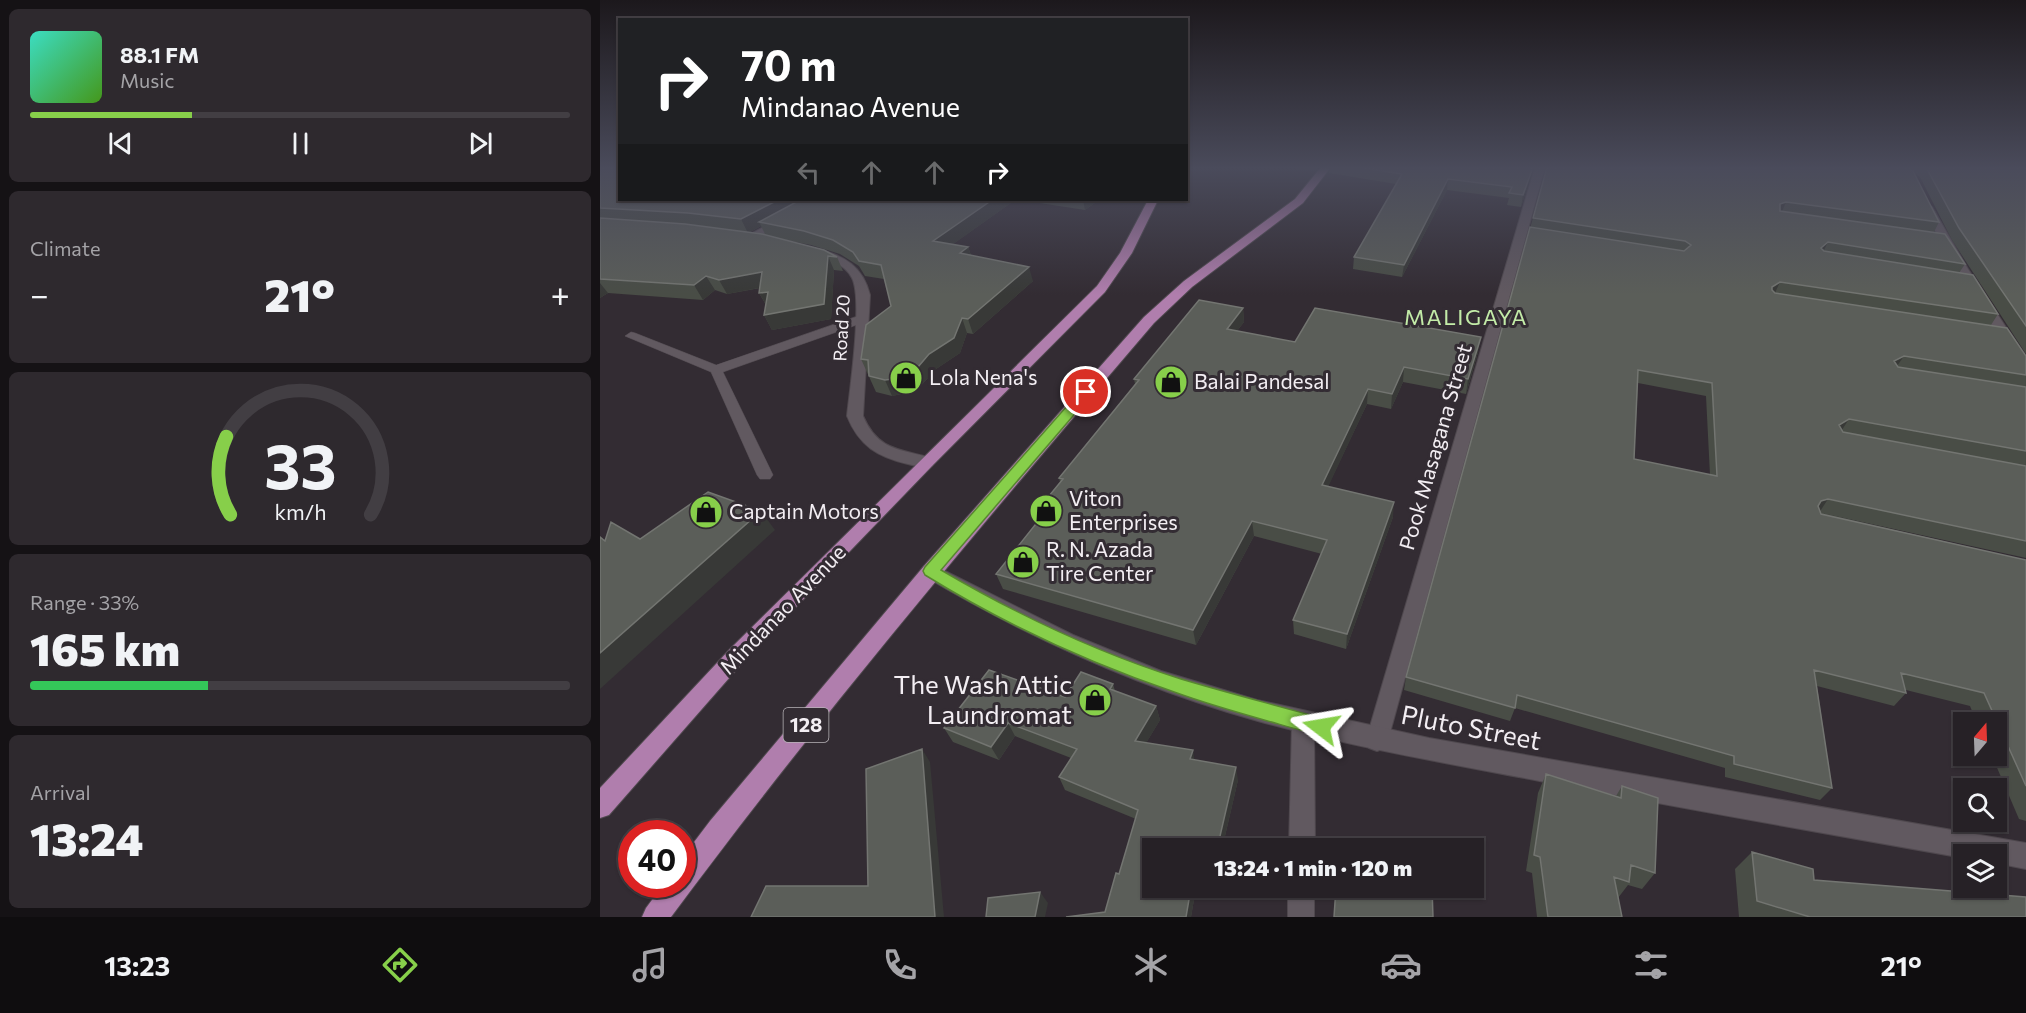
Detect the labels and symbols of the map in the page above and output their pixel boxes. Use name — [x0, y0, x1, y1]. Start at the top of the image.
street label: Road 20 — [828, 294, 854, 362]
district label: MALIGAYA — [1404, 303, 1528, 330]
street label: Pook Masagana Street — [1393, 341, 1476, 553]
shop icon: Lola Nena's — [888, 360, 924, 396]
place label: Lola Nena's — [929, 364, 1038, 389]
shop icon: Balai Pandesal — [1153, 364, 1189, 400]
pin — [1060, 366, 1111, 417]
place label: Balai Pandesal — [1194, 368, 1330, 393]
place label: Viton Enterprises — [1069, 485, 1178, 534]
shop icon: Viton Enterprises — [1028, 493, 1064, 529]
shop icon: Captain Motors — [688, 494, 724, 530]
place label: Captain Motors — [729, 498, 879, 523]
place label: R. N. Azada Tire Center — [1046, 536, 1153, 585]
street label: Mindanao Avenue — [714, 539, 850, 679]
shop icon: R. N. Azada Tire Center — [1005, 544, 1041, 580]
place label: The Wash Attic Laundromat — [894, 668, 1072, 729]
shop icon: The Wash Attic Laundromat — [1077, 682, 1113, 718]
position arrow — [1289, 695, 1353, 759]
street label: Pluto Street — [1399, 698, 1544, 755]
road number: 128 — [784, 708, 828, 742]
north arrow — [1953, 712, 2007, 766]
speed limit sign: 40 — [618, 820, 696, 898]

